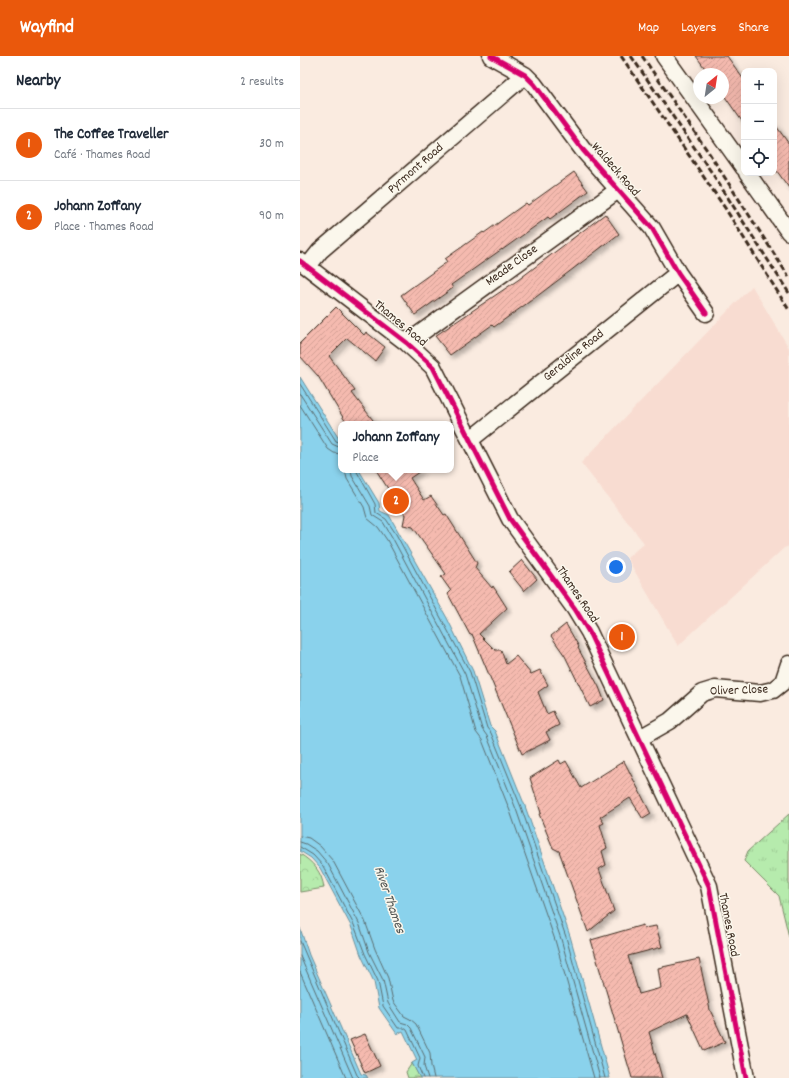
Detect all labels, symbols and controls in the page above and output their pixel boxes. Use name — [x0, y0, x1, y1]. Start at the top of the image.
text: Wayfind — [20, 15, 74, 42]
text: Map — [638, 18, 659, 38]
text: Layers — [681, 18, 716, 38]
text: Share — [738, 18, 769, 38]
north arrow — [693, 68, 729, 104]
map controls — [741, 68, 777, 176]
button: + — [741, 68, 777, 104]
text: Nearby — [16, 70, 60, 94]
text: 2 results — [240, 73, 284, 92]
button: − — [741, 104, 777, 140]
text: The Coffee Traveller — [54, 124, 169, 146]
text: 1 — [28, 135, 30, 154]
text: 30 m — [259, 135, 284, 154]
street label: Pyrmont Road — [384, 139, 448, 199]
street label: Waldeck Road — [586, 139, 644, 201]
button: locate — [741, 140, 777, 176]
text: Café · Thames Road — [54, 146, 150, 165]
text: Johann Zoffany — [54, 196, 141, 218]
text: 2 — [26, 207, 32, 226]
text: 90 m — [259, 207, 284, 226]
text: Place · Thames Road — [54, 218, 154, 237]
street label: Meade Close — [482, 240, 542, 292]
street label: Thames Road — [369, 296, 431, 352]
street label: Geraldine Road — [539, 325, 609, 387]
popup — [338, 421, 454, 473]
text: Johann Zoffany — [353, 427, 439, 449]
text: Place — [353, 449, 379, 468]
pin: 2 — [383, 486, 409, 516]
your location — [606, 557, 626, 577]
street label: Thames Road — [551, 563, 603, 627]
pin: 1 — [609, 622, 635, 652]
street label: Oliver Close — [709, 680, 769, 702]
water label: River Thames — [368, 864, 410, 937]
street label: Thames Road — [713, 891, 743, 959]

